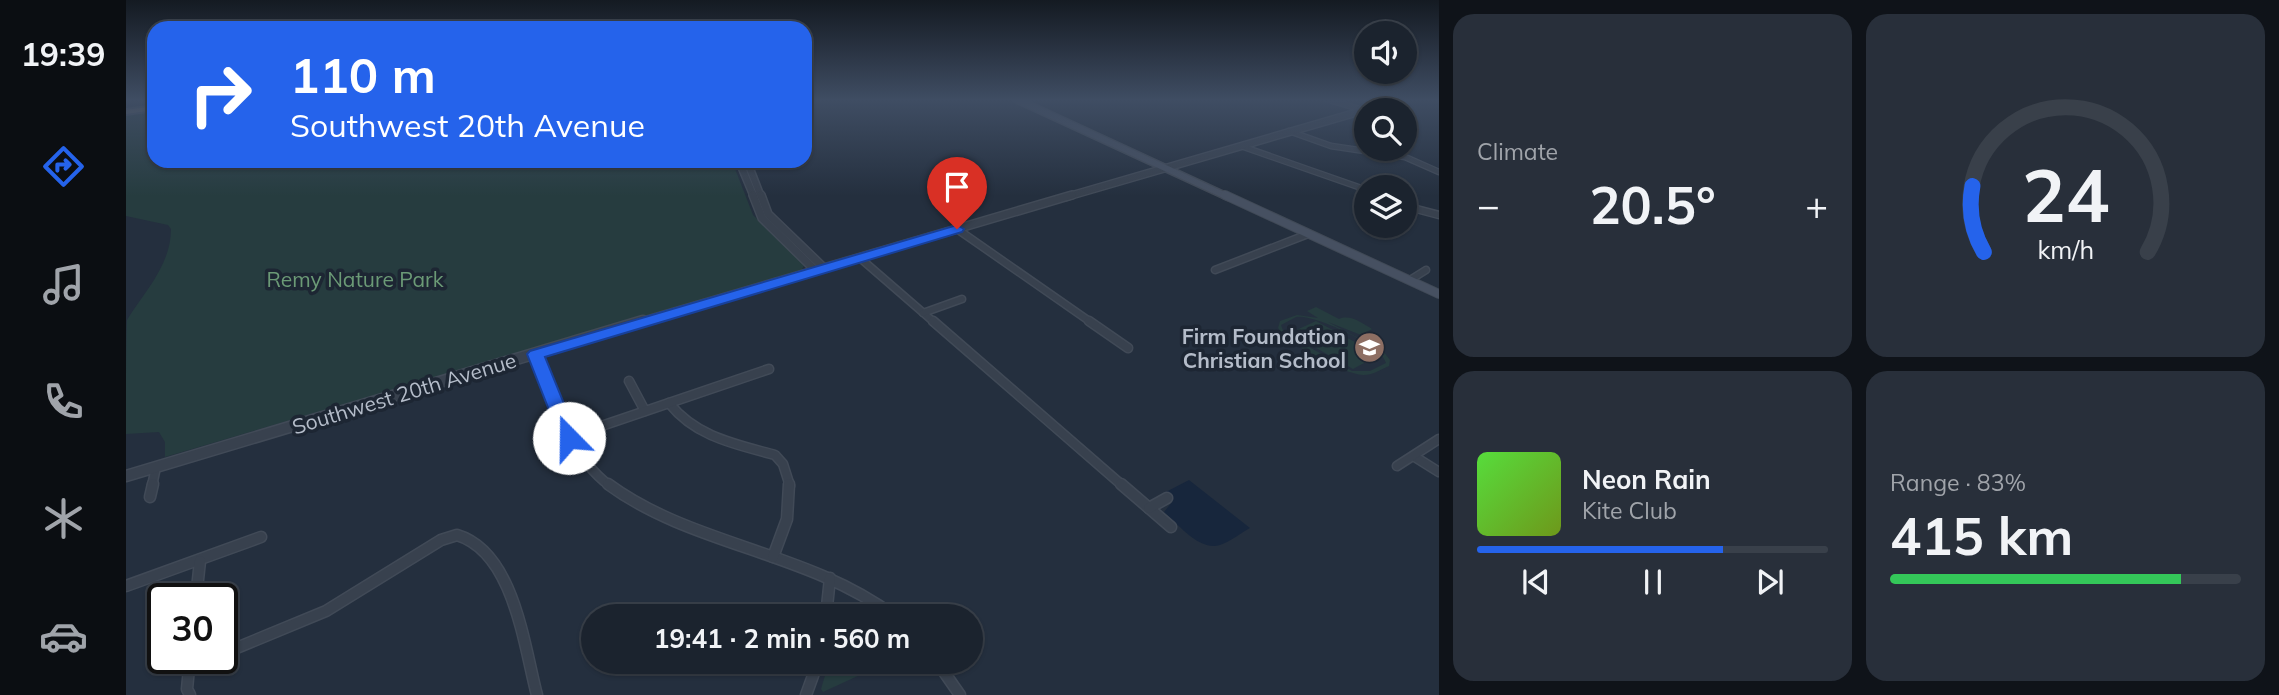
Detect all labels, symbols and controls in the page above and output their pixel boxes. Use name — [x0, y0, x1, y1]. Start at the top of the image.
map controls — [1354, 21, 1417, 238]
button: sound — [1354, 21, 1417, 84]
text: 19:39 — [21, 34, 105, 74]
text: 110 m — [290, 44, 436, 105]
icon: right — [175, 49, 266, 140]
button: search — [1354, 98, 1417, 161]
text: Southwest 20th Avenue — [290, 105, 645, 145]
text: Climate — [1477, 137, 1558, 166]
icon: directions — [39, 142, 88, 191]
text: 24 — [2022, 149, 2109, 240]
pin — [927, 157, 987, 229]
icon: arrive — [938, 168, 976, 206]
text: 20.5° — [1589, 172, 1716, 237]
button: layers — [1354, 175, 1417, 238]
text: − — [1477, 181, 1500, 229]
text: + — [1805, 181, 1828, 229]
text: km/h — [2037, 233, 2094, 264]
icon: music — [39, 260, 88, 309]
park label: Remy Nature Park — [266, 266, 444, 292]
place label: Firm Foundation Christian School — [1182, 323, 1346, 373]
school or university icon: Firm Foundation Christian School — [1352, 331, 1386, 365]
street label: Southwest 20th Avenue — [289, 347, 519, 439]
icon: phone — [39, 377, 88, 426]
position arrow — [532, 401, 606, 475]
text: Neon Rain — [1582, 463, 1711, 496]
text: Range · 83% — [1890, 468, 2026, 497]
icon: climate — [39, 494, 88, 543]
text: Kite Club — [1582, 496, 1677, 525]
text: 415 km — [1890, 503, 2073, 568]
icon: previous — [1517, 563, 1555, 601]
icon: pause — [1634, 563, 1672, 601]
icon: next — [1751, 563, 1789, 601]
speed limit sign: 30 — [147, 583, 238, 674]
icon: car — [39, 612, 88, 661]
text: 19:41 · 2 min · 560 m — [654, 622, 910, 655]

